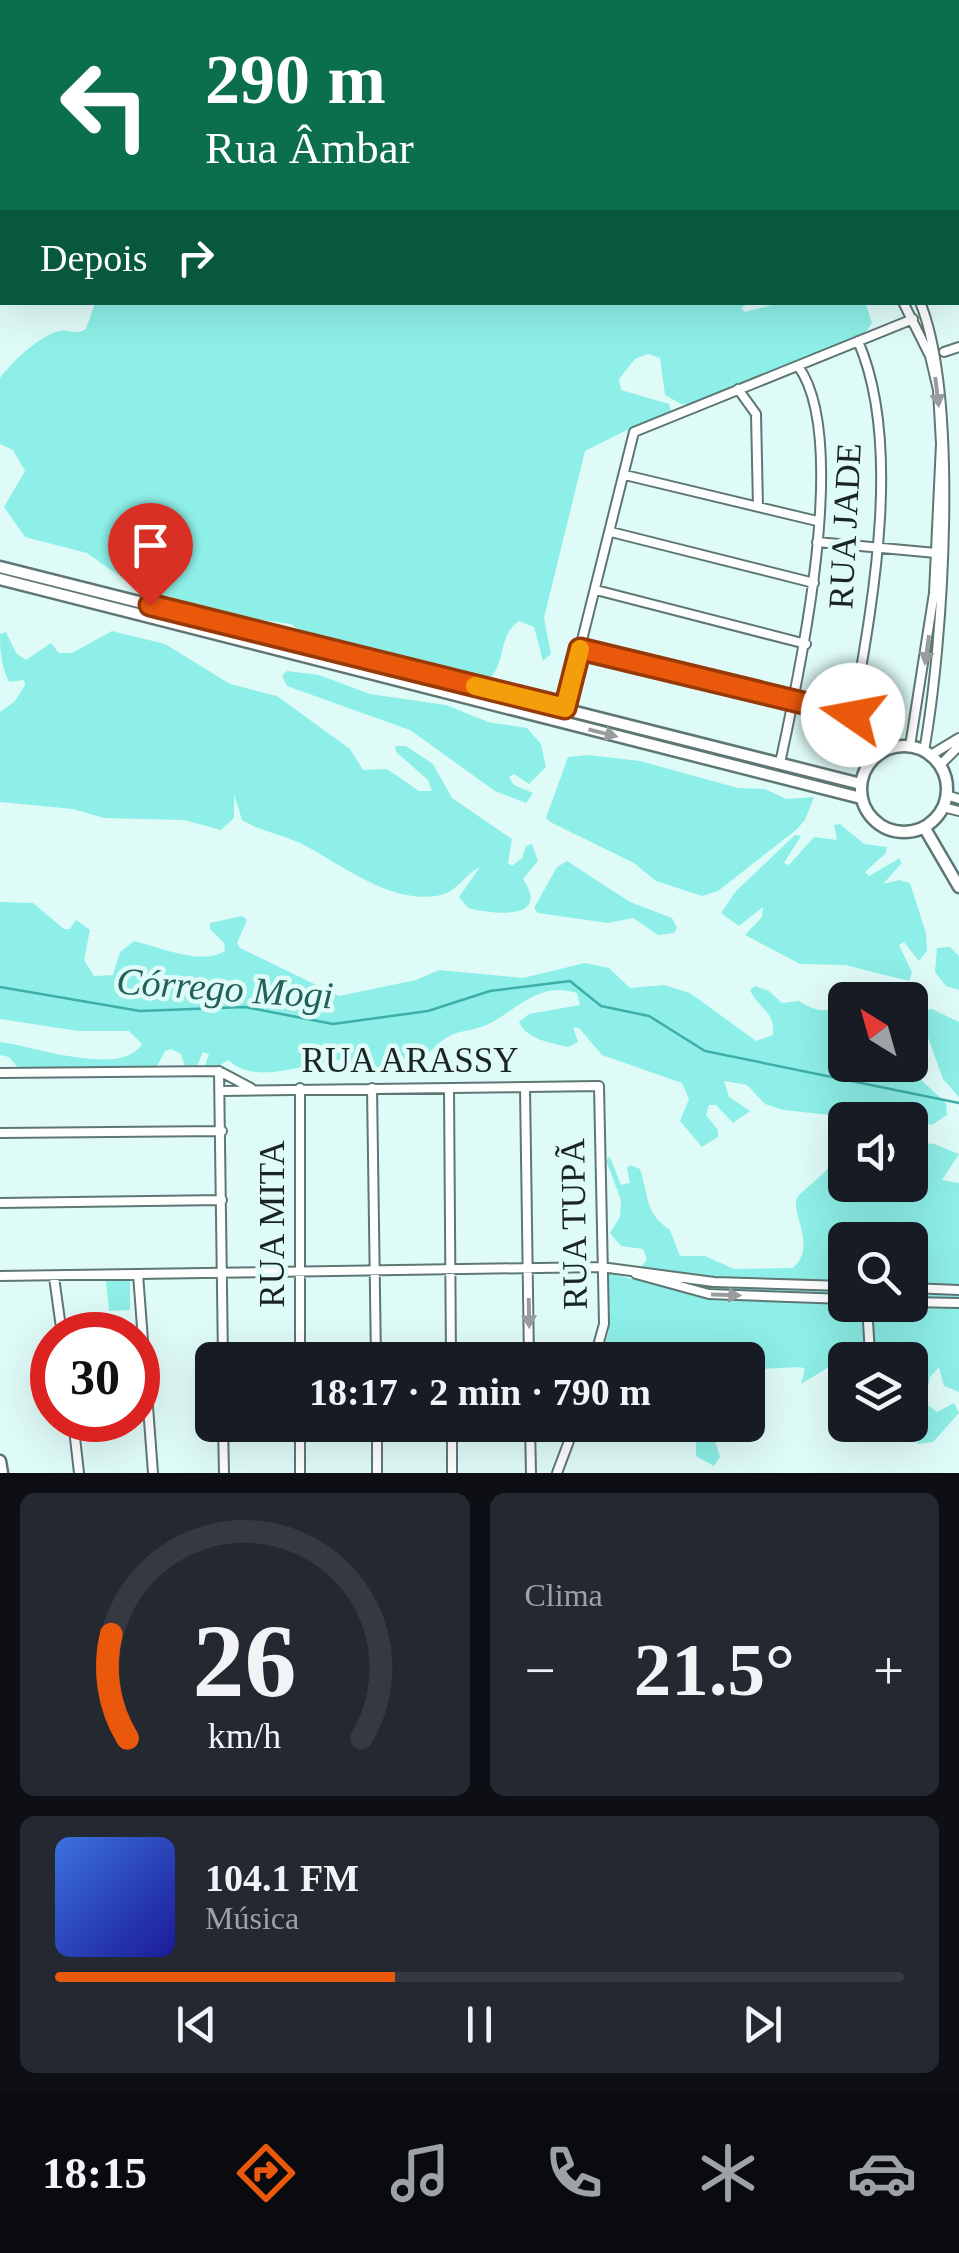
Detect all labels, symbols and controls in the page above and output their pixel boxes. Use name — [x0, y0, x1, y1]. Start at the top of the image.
icon: left — [40, 40, 170, 170]
text: 290 m — [205, 41, 386, 118]
text: Rua Âmbar — [205, 123, 414, 173]
icon: right — [168, 230, 223, 285]
text: Depois — [40, 237, 148, 279]
one-way arrow — [929, 377, 945, 409]
street label: RUA JADE — [821, 442, 869, 610]
pin — [108, 503, 193, 606]
icon: arrive — [123, 518, 178, 573]
one-way arrow — [918, 634, 934, 666]
position arrow — [801, 663, 905, 767]
one-way arrow — [588, 726, 619, 742]
water label: Córrego Mogi — [115, 959, 335, 1017]
north arrow — [828, 982, 928, 1082]
map controls — [828, 982, 928, 1442]
street label: RUA ARASSY — [302, 1041, 518, 1080]
button: sound — [828, 1102, 928, 1202]
street label: RUA TUPÃ — [553, 1137, 595, 1310]
street label: RUA MITA — [253, 1140, 292, 1308]
button: search — [828, 1222, 928, 1322]
one-way arrow — [710, 1287, 742, 1303]
one-way arrow — [521, 1297, 537, 1329]
speed limit sign: 30 — [30, 1312, 160, 1442]
button: layers — [828, 1342, 928, 1442]
text: 18:17 · 2 min · 790 m — [309, 1371, 651, 1413]
text: Clima — [525, 1577, 603, 1613]
text: 26 — [193, 1603, 297, 1718]
text: 21.5° — [634, 1628, 795, 1711]
text: − — [525, 1640, 556, 1701]
text: + — [873, 1640, 904, 1701]
text: km/h — [208, 1716, 282, 1756]
text: 104.1 FM — [205, 1857, 359, 1899]
text: Música — [205, 1900, 299, 1936]
icon: previous — [169, 1997, 224, 2052]
icon: pause — [452, 1997, 507, 2052]
icon: next — [735, 1997, 790, 2052]
icon: directions — [231, 2138, 301, 2208]
icon: music — [385, 2138, 455, 2208]
icon: phone — [539, 2138, 609, 2208]
icon: climate — [693, 2138, 763, 2208]
icon: car — [847, 2138, 917, 2208]
text: 18:15 — [42, 2148, 147, 2198]

